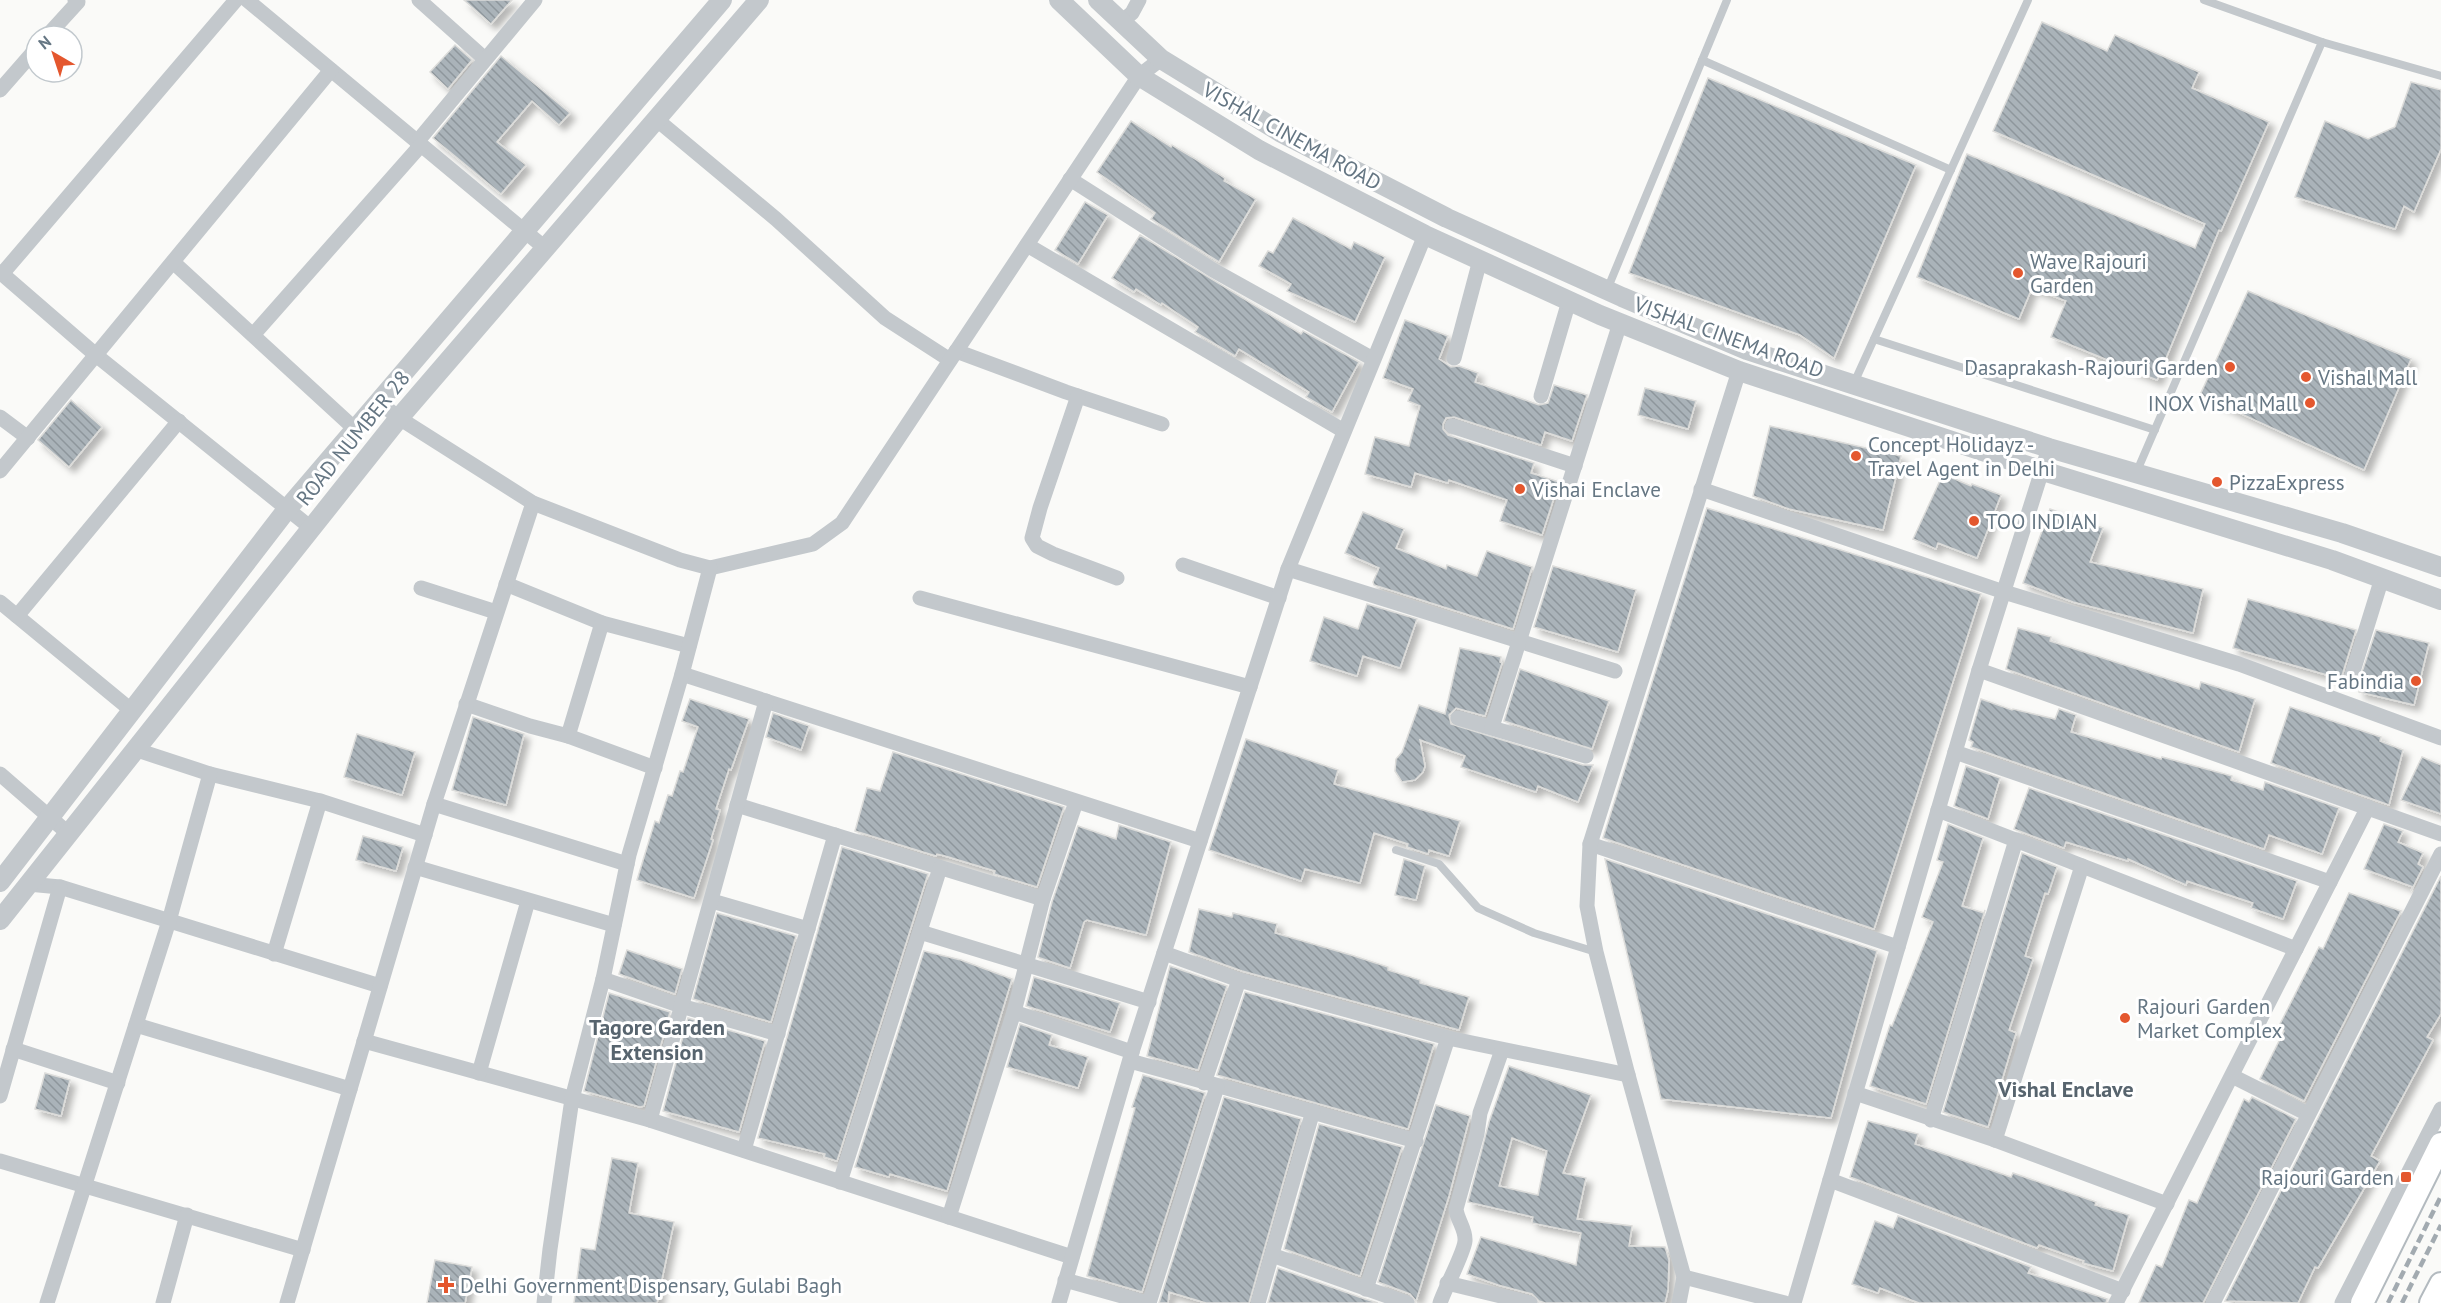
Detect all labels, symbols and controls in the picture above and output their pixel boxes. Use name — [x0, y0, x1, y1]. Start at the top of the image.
north arrow — [24, 24, 84, 84]
text: N — [34, 31, 55, 53]
street label: VISHAL CINEMA ROAD — [1197, 75, 1386, 196]
place label: Wave Rajouri Garden — [2030, 248, 2147, 299]
marker: Wave Rajouri Garden — [2011, 266, 2025, 280]
street label: VISHAL CINEMA ROAD — [1630, 290, 1827, 384]
place label: Dasaprakash-Rajouri Garden — [1964, 354, 2218, 381]
marker: Dasaprakash-Rajouri Garden — [2223, 360, 2237, 374]
place label: Vishal Mall — [2317, 364, 2417, 391]
street label: ROAD NUMBER 28 — [290, 365, 416, 511]
marker: Vishal Mall — [2299, 370, 2313, 384]
place label: INOX Vishal Mall — [2148, 390, 2298, 417]
marker: INOX Vishal Mall — [2303, 396, 2317, 410]
place label: Concept Holidayz - Travel Agent in Delhi — [1868, 431, 2055, 482]
marker: Concept Holidayz - Travel Agent in Delhi — [1849, 449, 1863, 463]
place label: PizzaExpress — [2229, 469, 2344, 496]
marker: PizzaExpress — [2210, 475, 2224, 489]
place label: Vishai Enclave — [1531, 476, 1661, 503]
marker: Vishai Enclave — [1513, 482, 1527, 496]
place label: TOO INDIAN — [1986, 508, 2098, 535]
marker: TOO INDIAN — [1967, 514, 1981, 528]
place label: Fabindia — [2327, 668, 2404, 695]
marker: Fabindia — [2409, 674, 2423, 688]
place label: Rajouri Garden Market Complex — [2137, 993, 2283, 1044]
marker: Rajouri Garden Market Complex — [2118, 1011, 2132, 1025]
district label: Tagore Garden Extension — [589, 1013, 725, 1066]
district label: Vishal Enclave — [1997, 1075, 2134, 1103]
place label: Rajouri Garden — [2261, 1164, 2394, 1191]
marker: Rajouri Garden — [2399, 1170, 2413, 1184]
place label: Delhi Government Dispensary, Gulabi Bagh — [460, 1272, 842, 1299]
marker: Delhi Government Dispensary, Gulabi Bagh — [437, 1276, 455, 1294]

